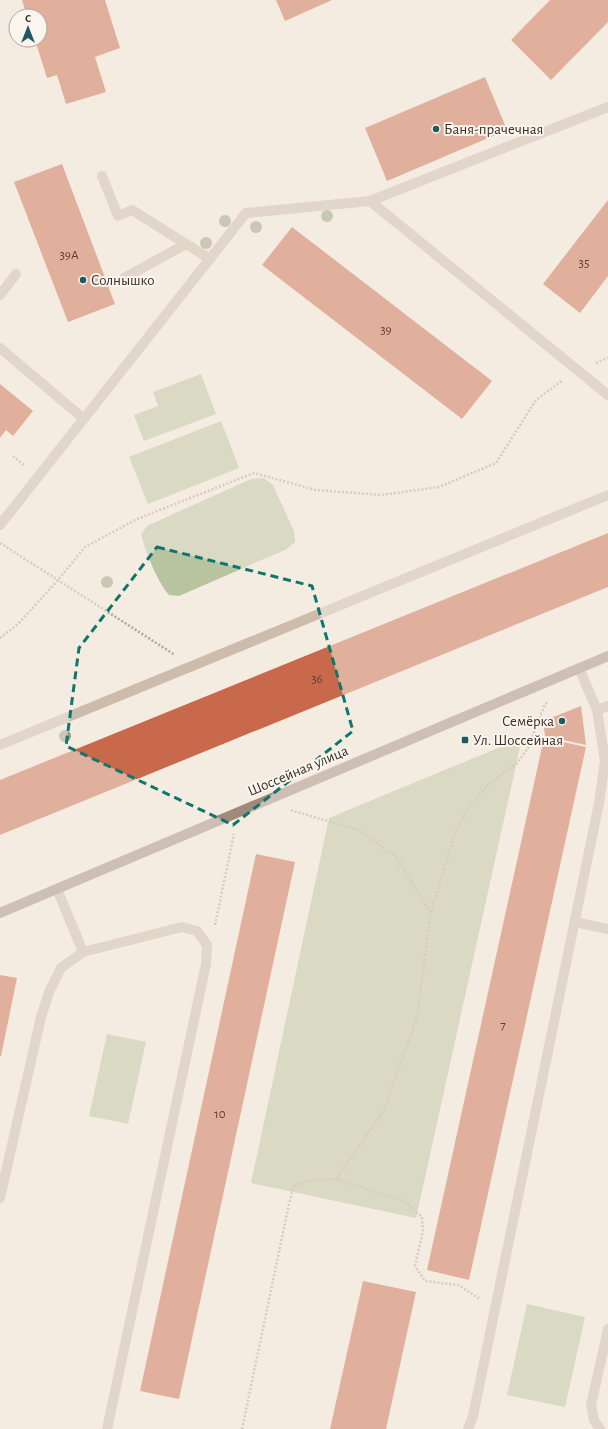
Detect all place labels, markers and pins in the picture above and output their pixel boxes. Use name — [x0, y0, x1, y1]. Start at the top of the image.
place label: Баня-прачечная — [444, 122, 543, 137]
marker: Баня-прачечная — [431, 124, 441, 134]
place label: Солнышко — [91, 273, 154, 288]
marker: Солнышко — [78, 275, 88, 285]
place label: Семёрка — [502, 714, 554, 729]
marker: Семёрка — [557, 716, 567, 726]
place label: Ул. Шоссейная — [473, 733, 563, 748]
marker: Ул. Шоссейная — [460, 735, 470, 745]

